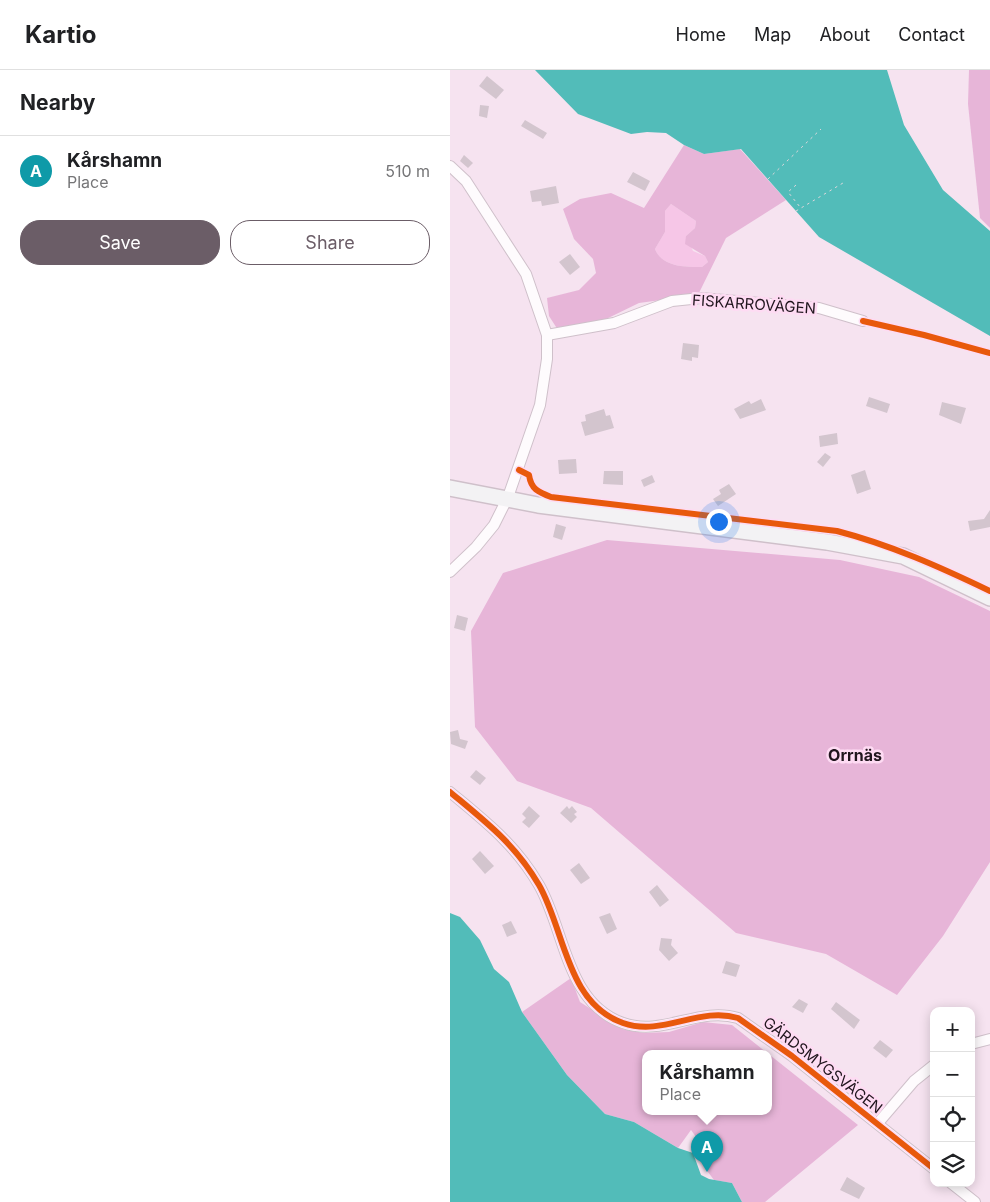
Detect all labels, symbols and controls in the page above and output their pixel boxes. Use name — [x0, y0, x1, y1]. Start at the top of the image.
text: Kartio — [25, 20, 96, 49]
text: Home — [676, 24, 726, 45]
text: Map — [754, 24, 791, 45]
text: About — [819, 24, 870, 45]
text: Contact — [898, 24, 965, 45]
text: Nearby — [20, 90, 95, 115]
text: Kårshamn — [67, 149, 162, 172]
text: A — [30, 161, 42, 181]
text: 510 m — [385, 161, 430, 181]
text: Place — [67, 172, 109, 192]
button: Save — [20, 220, 220, 265]
button: Share — [230, 220, 430, 265]
street label: FISKARROVÄGEN — [692, 290, 816, 318]
your location — [706, 509, 732, 535]
district label: Orrnäs — [828, 745, 882, 765]
map controls — [930, 1007, 975, 1187]
button: + — [930, 1007, 975, 1052]
street label: GÄRDSMYGSVÄGEN — [760, 1013, 886, 1117]
popup — [642, 1050, 772, 1115]
button: − — [930, 1052, 975, 1097]
text: Kårshamn — [659, 1061, 755, 1084]
text: Place — [659, 1084, 701, 1104]
button: locate — [930, 1097, 975, 1142]
pin: A — [691, 1131, 723, 1172]
button: layers — [930, 1142, 975, 1187]

